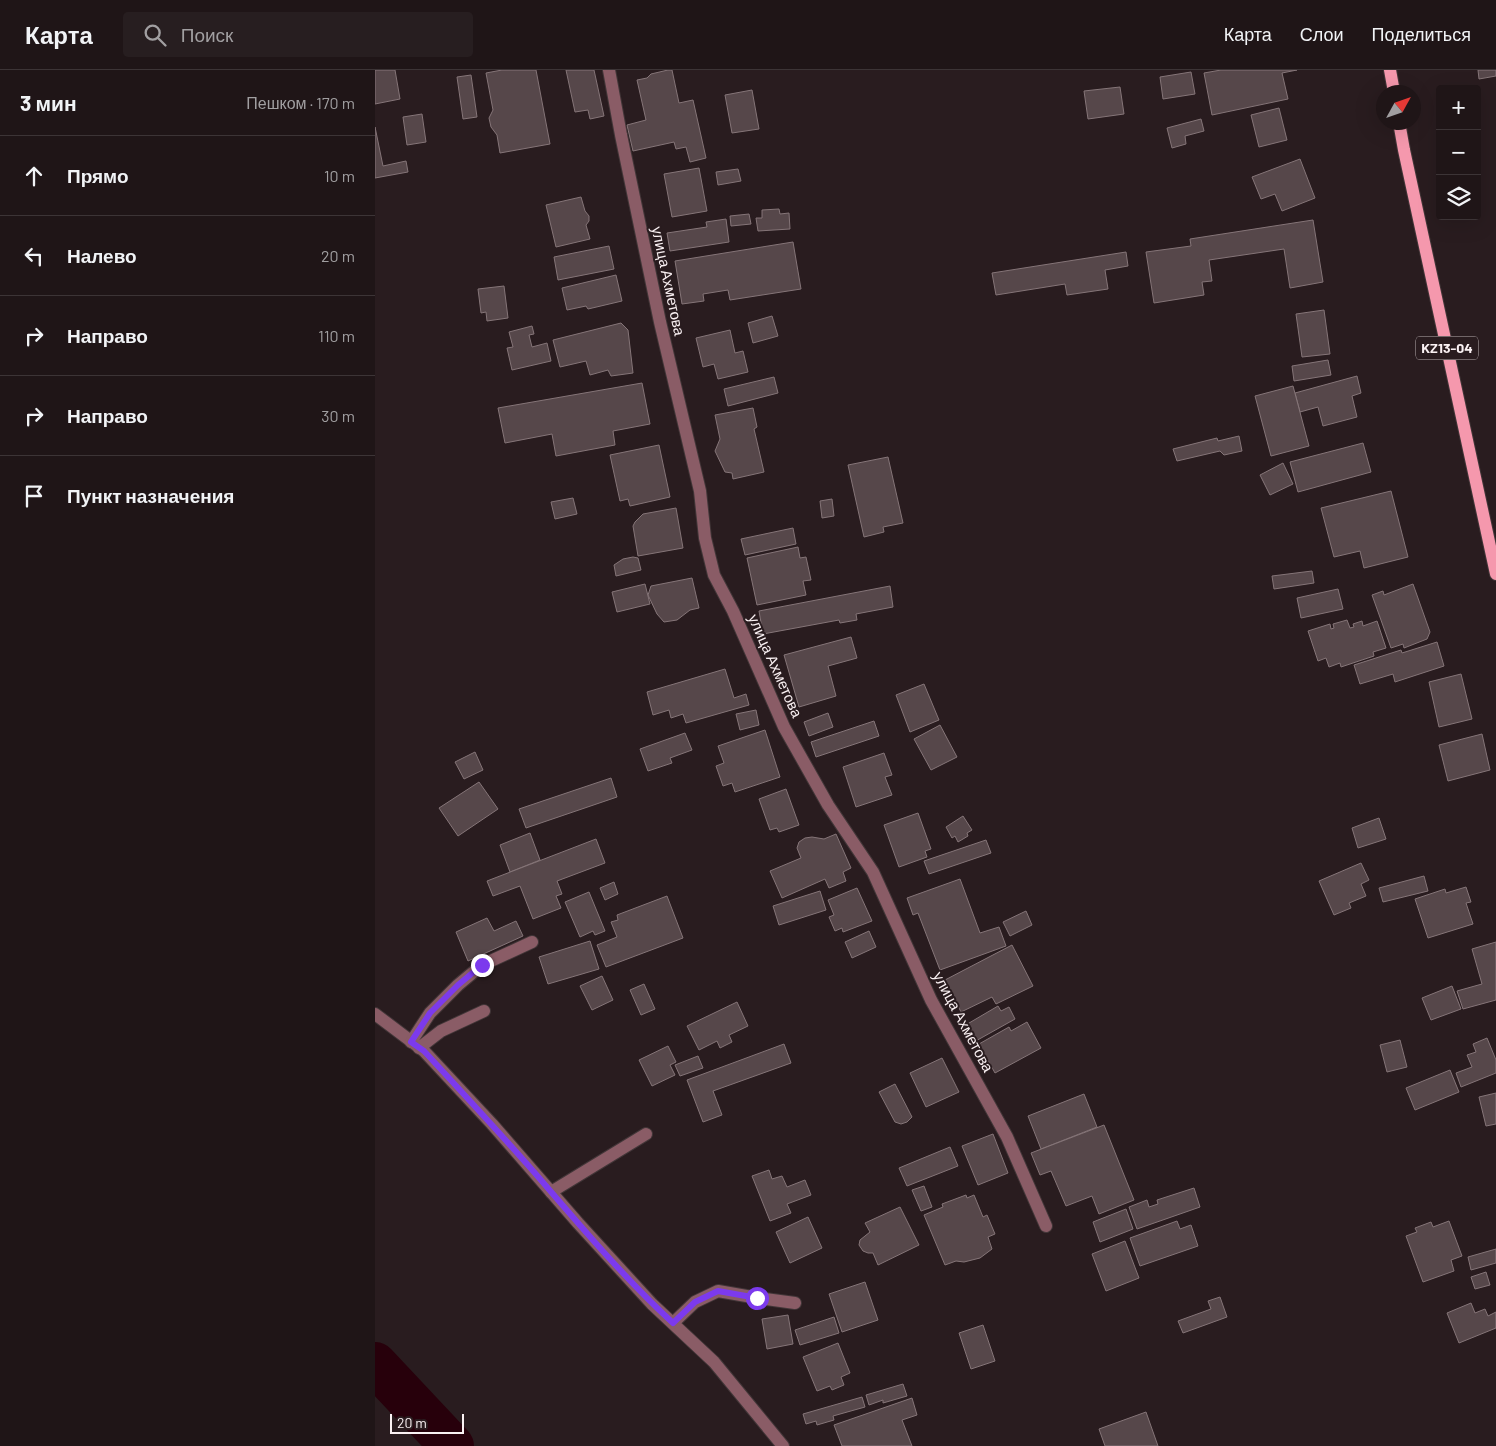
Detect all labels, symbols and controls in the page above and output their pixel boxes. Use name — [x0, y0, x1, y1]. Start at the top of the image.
search box — [123, 12, 473, 57]
text: Карта — [25, 20, 93, 49]
icon: search — [141, 21, 169, 49]
text: Поиск — [181, 23, 233, 46]
text: Карта — [1224, 23, 1272, 45]
text: Слои — [1300, 23, 1344, 45]
text: Поделиться — [1372, 23, 1471, 45]
north arrow — [1376, 85, 1421, 130]
map controls — [1436, 85, 1481, 220]
button: + — [1436, 85, 1481, 130]
text: 3 мин — [20, 90, 77, 115]
text: Пешком · 170 m — [246, 93, 355, 112]
button: − — [1436, 130, 1481, 175]
icon: ahead — [20, 162, 48, 190]
text: Прямо — [67, 164, 129, 187]
text: 10 m — [324, 166, 355, 185]
button: layers — [1436, 175, 1481, 220]
street label: улица Ахметова — [649, 225, 689, 338]
icon: left — [20, 242, 48, 270]
text: Налево — [67, 244, 137, 267]
text: 20 m — [321, 246, 355, 265]
icon: right — [20, 322, 48, 350]
text: Направо — [67, 324, 148, 347]
text: 110 m — [318, 326, 355, 345]
road number: KZ13-04 — [1416, 336, 1478, 360]
icon: right — [20, 402, 48, 430]
text: Направо — [67, 404, 148, 427]
text: 30 m — [321, 406, 355, 425]
icon: arrive — [20, 482, 48, 510]
text: Пункт назначения — [67, 484, 234, 507]
street label: улица Ахметова — [745, 611, 807, 721]
route end — [471, 954, 494, 977]
street label: улица Ахметова — [930, 968, 998, 1075]
route start — [746, 1287, 769, 1310]
scale bar — [390, 1411, 464, 1434]
text: 20 m — [397, 1414, 427, 1431]

